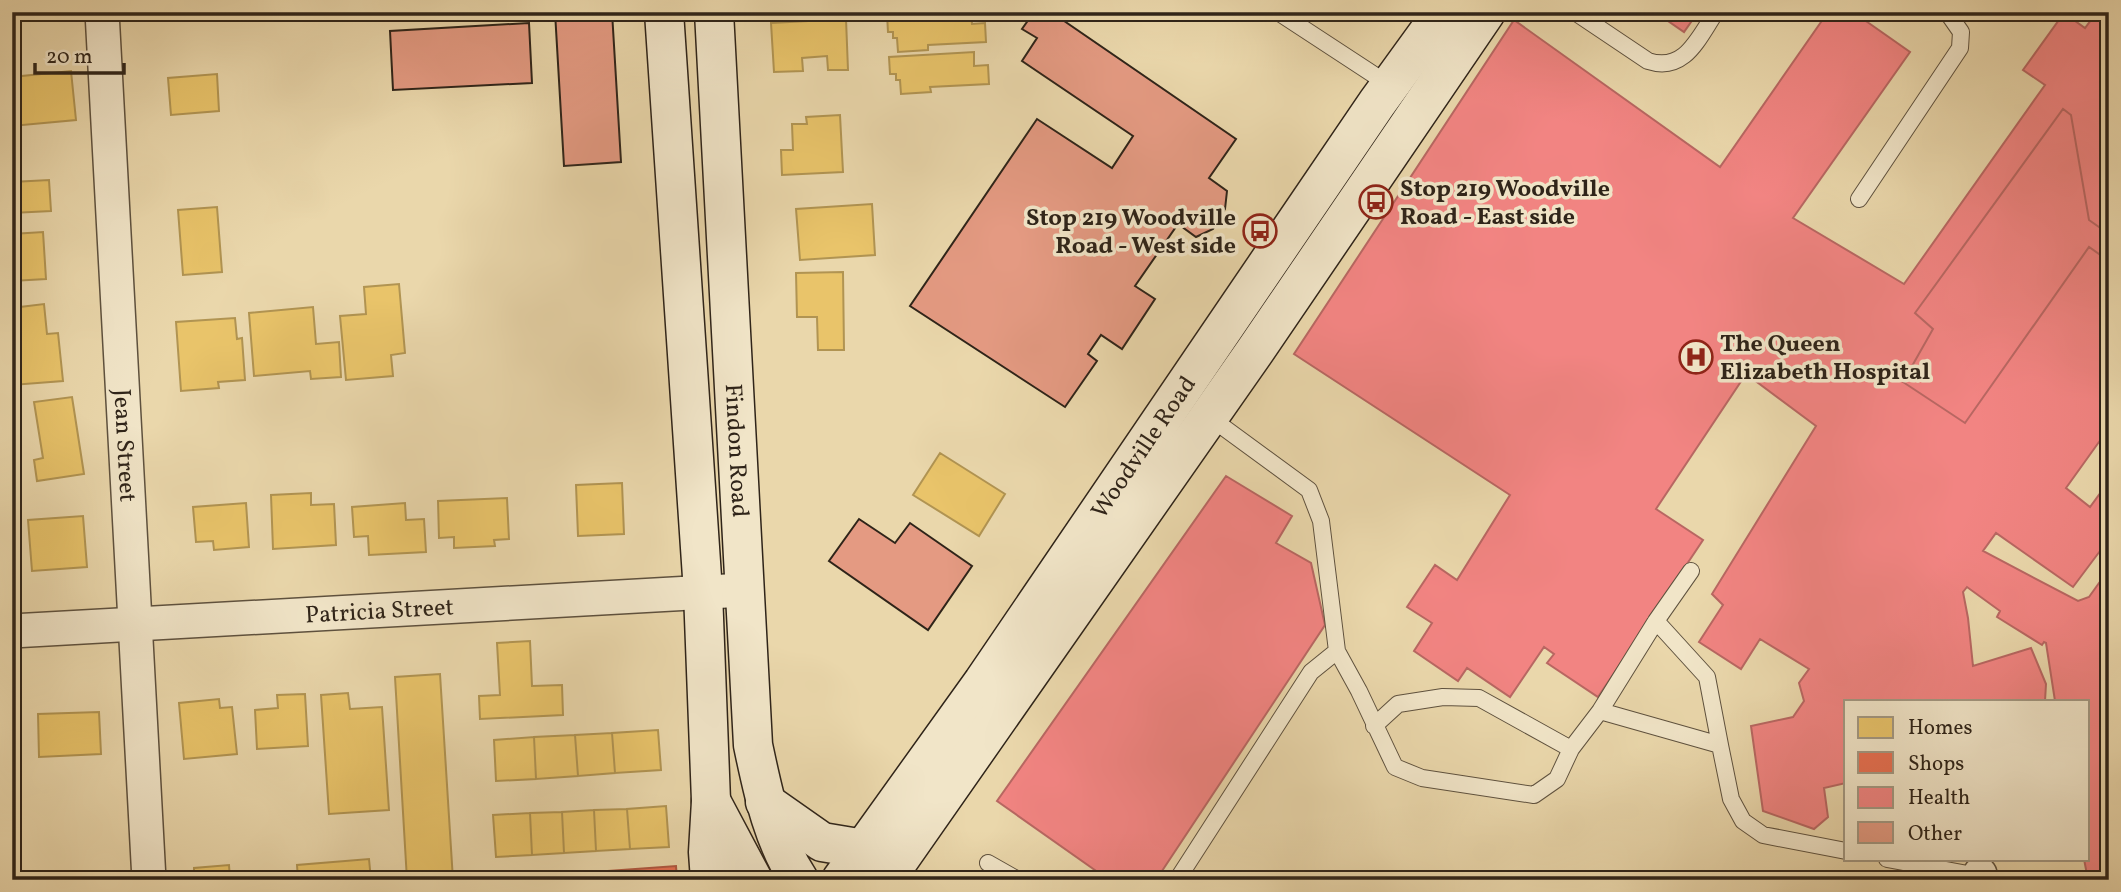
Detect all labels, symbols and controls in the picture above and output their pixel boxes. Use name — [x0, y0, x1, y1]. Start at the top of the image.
scale bar — [35, 32, 124, 76]
text: 20 m — [46, 43, 92, 72]
place label: Stop 219 Woodville Road - East side — [1400, 173, 1610, 235]
bus stop icon: Stop 219 Woodville Road - East side — [1357, 183, 1395, 221]
place label: Stop 219 Woodville Road - West side — [1026, 202, 1236, 264]
bus stop icon: Stop 219 Woodville Road - West side — [1241, 212, 1279, 250]
place label: The Queen Elizabeth Hospital — [1720, 328, 1930, 390]
hospital icon: The Queen Elizabeth Hospital — [1677, 338, 1715, 376]
street label: Woodville Road — [1084, 370, 1205, 526]
street label: Findon Road — [715, 383, 756, 518]
street label: Jean Street — [103, 388, 144, 503]
street label: Patricia Street — [304, 591, 455, 634]
legend — [1844, 700, 2090, 860]
text: Homes — [1908, 714, 1973, 743]
text: Shops — [1908, 750, 1964, 779]
text: Health — [1908, 784, 1970, 813]
text: Other — [1908, 820, 1962, 849]

